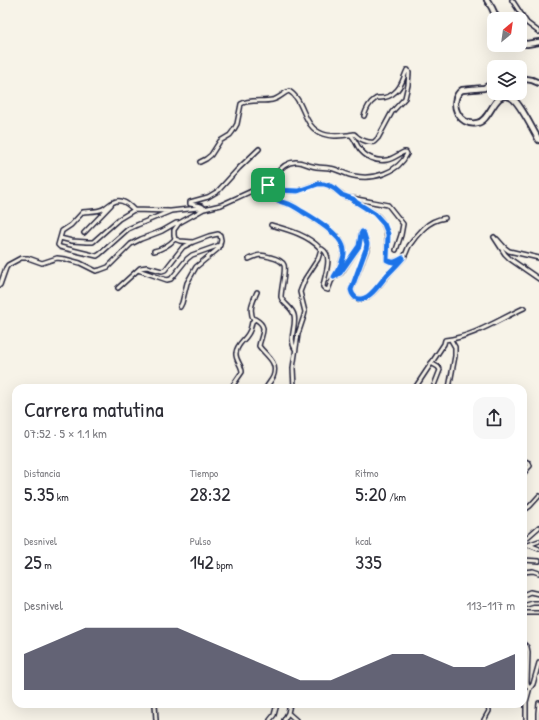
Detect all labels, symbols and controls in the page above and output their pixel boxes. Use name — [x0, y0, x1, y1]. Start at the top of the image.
north arrow — [487, 12, 527, 52]
map controls — [487, 12, 527, 100]
button: layers — [487, 60, 527, 100]
pin — [251, 168, 285, 202]
icon: arrive — [257, 174, 279, 196]
text: Carrera matutina — [24, 394, 164, 424]
button: share — [473, 397, 515, 439]
text: 07:52 · 5 × 1.1 km — [24, 424, 107, 442]
text: Distancia — [24, 466, 60, 480]
text: Tiempo — [190, 466, 218, 480]
text: Ritmo — [355, 466, 378, 480]
text: 5.35 — [24, 480, 54, 507]
text: 28:32 — [190, 480, 231, 507]
text: 5:20 — [355, 480, 387, 507]
text: km — [54, 490, 69, 504]
text: /km — [387, 490, 406, 504]
text: Desnivel — [24, 534, 57, 548]
text: Pulso — [190, 534, 211, 548]
text: kcal — [355, 534, 371, 548]
text: 25 — [24, 548, 42, 575]
text: 142 — [190, 548, 214, 575]
text: 335 — [355, 548, 382, 575]
text: m — [42, 558, 52, 572]
text: bpm — [214, 558, 233, 572]
text: Desnivel — [24, 596, 63, 614]
text: 113–117 m — [467, 596, 515, 614]

